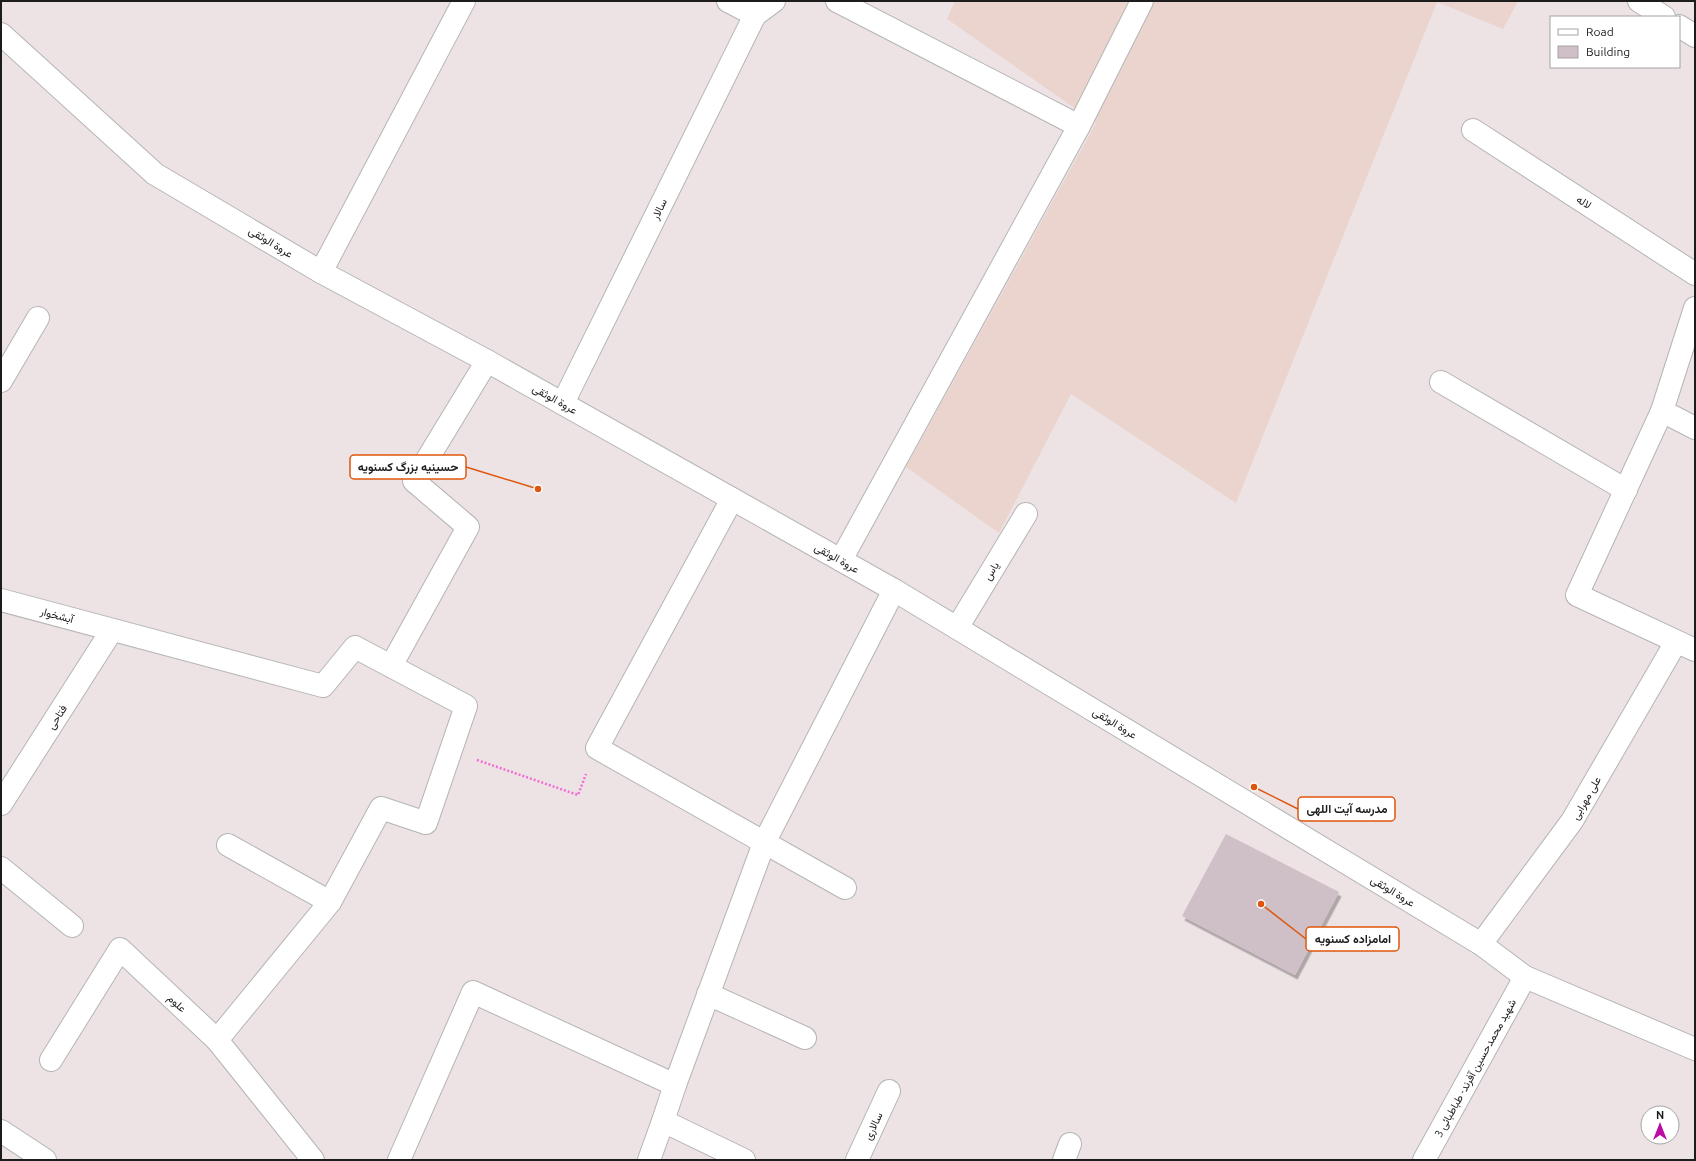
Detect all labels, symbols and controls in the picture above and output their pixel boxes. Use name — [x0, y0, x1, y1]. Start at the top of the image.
legend — [1550, 16, 1680, 68]
text: Road — [1586, 25, 1614, 38]
text: Building — [1586, 45, 1630, 58]
street label: لاله — [1574, 193, 1594, 211]
street label: سالار — [648, 196, 670, 223]
street label: عروة الوثقی — [246, 224, 295, 261]
street label: عروة الوثقی — [530, 382, 580, 417]
callout: حسینیه بزرگ کسنویه — [350, 455, 466, 479]
text: حسینیه بزرگ کسنویه — [358, 460, 458, 475]
street label: عروة الوثقی — [812, 541, 862, 576]
street label: یاس — [981, 560, 1002, 583]
street label: آبشخوار — [38, 605, 76, 627]
street label: فتاحی — [45, 703, 70, 732]
street label: عروة الوثقی — [1090, 705, 1139, 742]
street label: علی مهرابی — [1569, 774, 1604, 822]
callout: مدرسه آیت اللهی — [1298, 797, 1395, 821]
text: مدرسه آیت اللهی — [1306, 802, 1388, 817]
street label: عروة الوثقی — [1368, 873, 1417, 910]
callout: امامزاده کسنویه — [1306, 927, 1399, 951]
text: امامزاده کسنویه — [1315, 932, 1391, 947]
street label: علوم — [164, 992, 189, 1016]
street label: شهید محمدحسین آفرند- طباطبائی 3 — [1432, 996, 1519, 1140]
north arrow — [1640, 1105, 1680, 1145]
text: N — [1656, 1109, 1664, 1121]
street label: سالاری — [861, 1110, 886, 1142]

